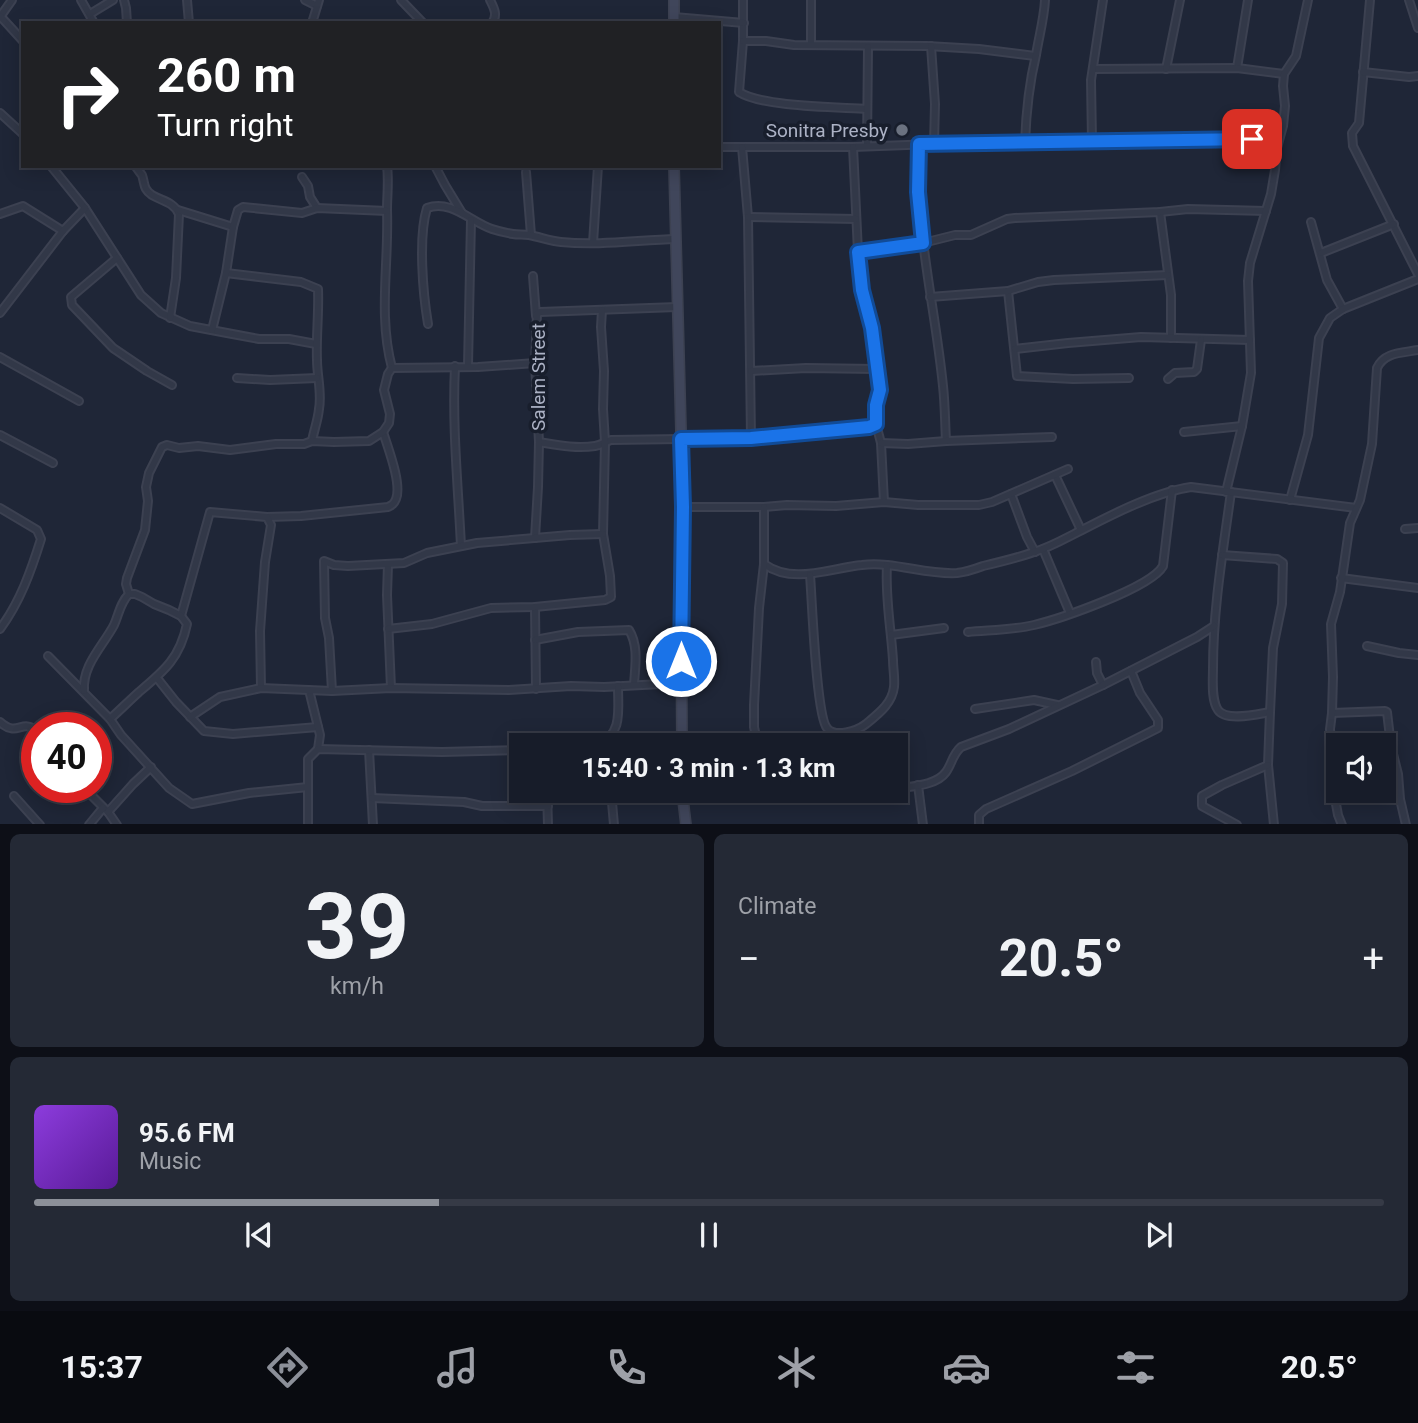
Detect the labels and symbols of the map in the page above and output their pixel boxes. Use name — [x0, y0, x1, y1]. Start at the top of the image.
pin — [1222, 109, 1282, 169]
place label: Sonitra Presby — [766, 119, 888, 142]
marker: Sonitra Presby — [894, 122, 910, 138]
street label: Salem Street — [527, 323, 550, 431]
position arrow — [644, 624, 718, 698]
speed limit sign: 40 — [21, 712, 112, 803]

